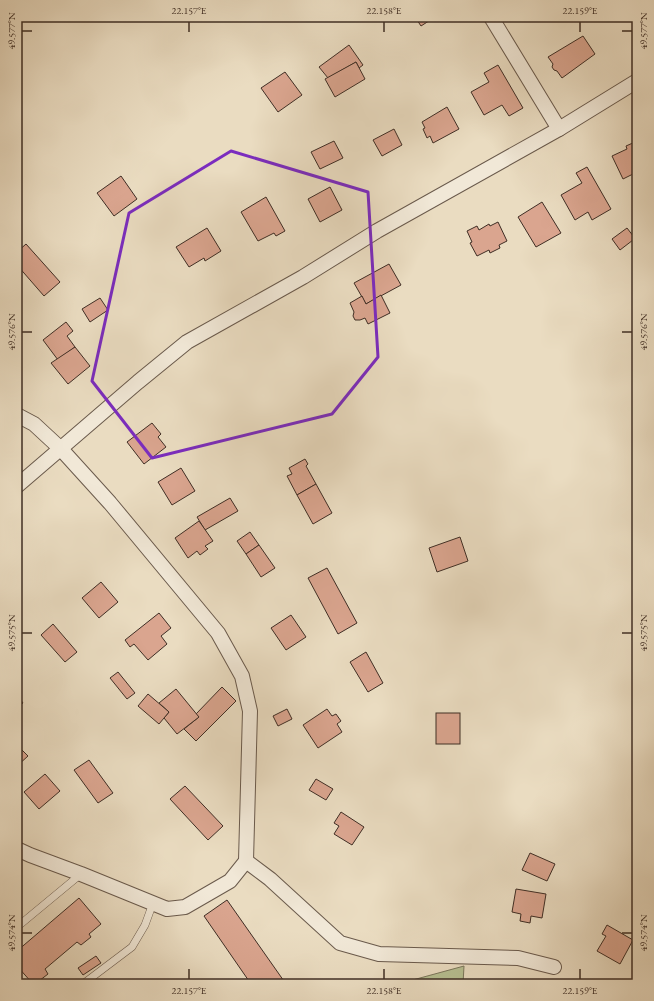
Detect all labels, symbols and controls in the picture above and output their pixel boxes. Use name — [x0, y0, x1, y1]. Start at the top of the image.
text: 22.157°E — [172, 4, 207, 17]
text: 22.158°E — [367, 4, 402, 17]
text: 22.159°E — [563, 4, 598, 17]
text: 49.577°N — [5, 12, 18, 50]
text: 49.577°N — [637, 12, 650, 50]
text: 49.576°N — [5, 313, 18, 351]
text: 49.576°N — [637, 313, 650, 351]
text: 49.575°N — [5, 614, 18, 652]
text: 49.575°N — [637, 614, 650, 652]
text: 49.574°N — [5, 914, 18, 952]
text: 49.574°N — [637, 914, 650, 952]
text: 22.157°E — [172, 984, 207, 997]
text: 22.158°E — [367, 984, 402, 997]
text: 22.159°E — [563, 984, 598, 997]

